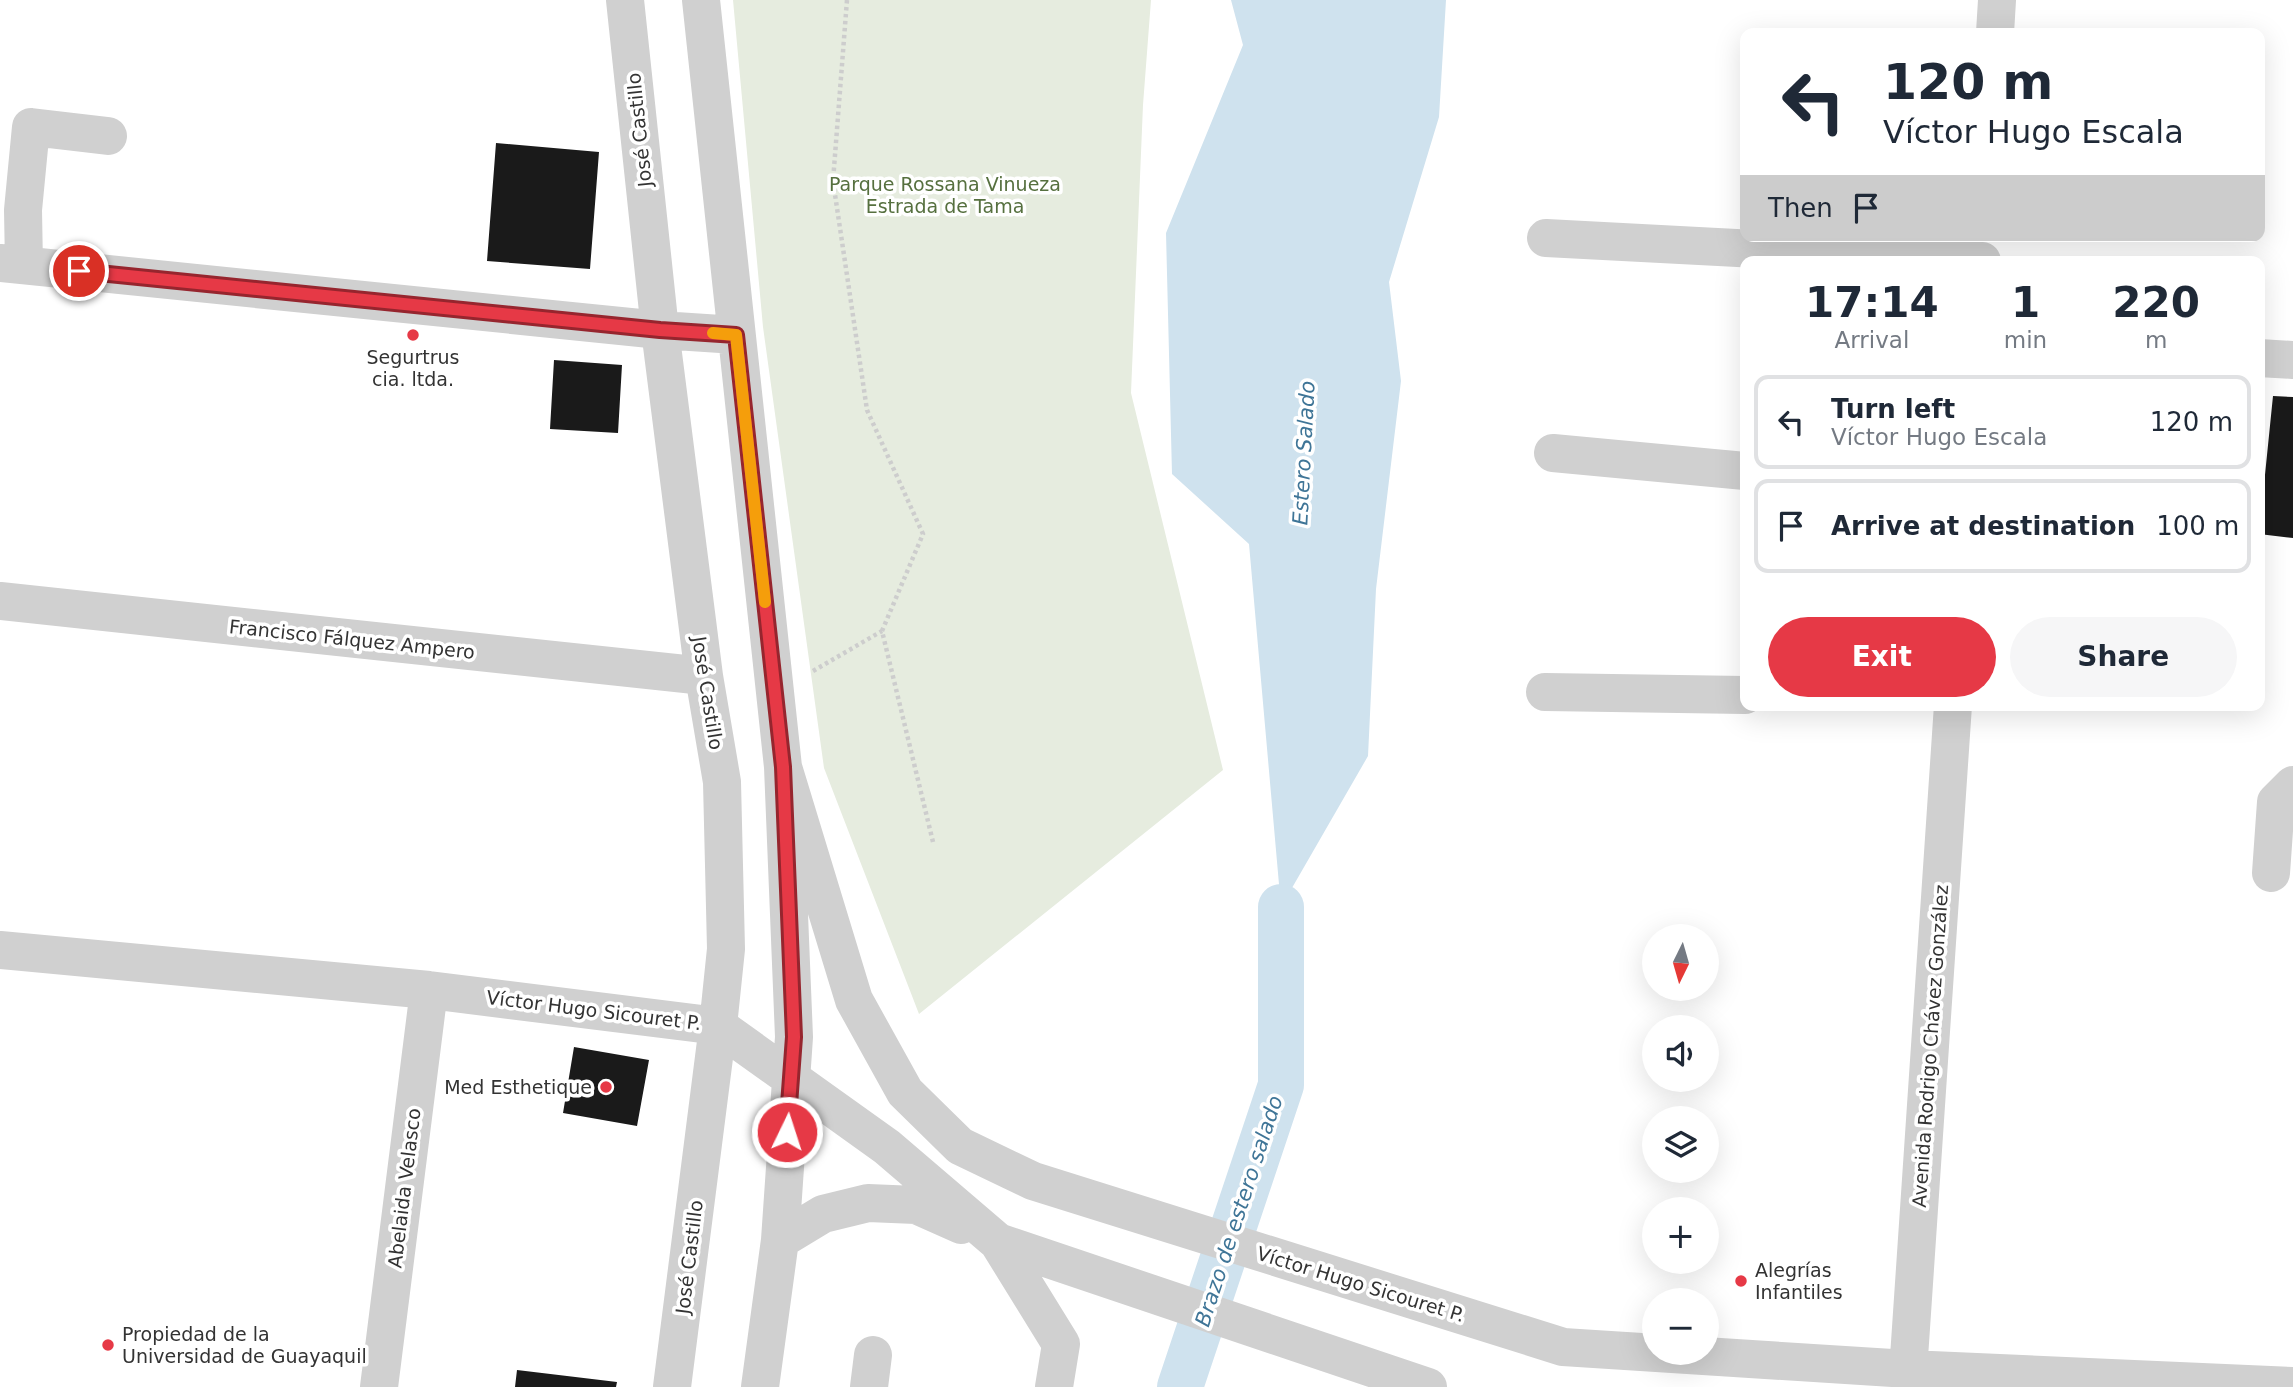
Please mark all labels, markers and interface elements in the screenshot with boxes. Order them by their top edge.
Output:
text: 120 m [1883,54,2053,111]
icon: left [1768,56,1859,147]
street label: José Castillo [622,72,656,189]
text: Víctor Hugo Escala [1883,113,2184,151]
park label: Parque Rossana Vinueza Estrada de Tama [829,173,1061,217]
icon: arrive [1847,189,1885,227]
text: Then [1768,193,1833,223]
pin [49,241,109,301]
icon: arrive [60,252,98,290]
text: 17:14 [1805,278,1939,327]
text: 1 [2011,278,2040,327]
text: 220 [2112,278,2200,327]
marker: Segurtrus cia. ltda. [405,327,421,343]
text: Arrival [1835,327,1909,353]
text: min [2004,327,2047,353]
text: m [2145,327,2167,353]
place label: Segurtrus cia. ltda. [367,346,459,390]
water label: Estero Salado [1288,380,1320,526]
text: Turn left [1831,394,1955,424]
icon: left [1772,403,1810,441]
text: 120 m [2150,407,2233,437]
text: Víctor Hugo Escala [1831,424,2047,450]
icon: arrive [1772,507,1810,545]
text: Arrive at destination [1831,511,2135,541]
text: 100 m [2156,511,2239,541]
street label: Francisco Fálquez Ampero [228,615,476,663]
button: Exit [1768,617,1996,697]
button: Share [2010,617,2237,697]
street label: José Castillo [688,634,728,751]
street label: Avenida Rodrigo Chávez González [1908,884,1952,1208]
north arrow [1642,924,1718,1001]
map controls [1642,924,1719,1365]
street label: Víctor Hugo Sicouret P. [485,986,703,1034]
button: sound [1642,1015,1719,1092]
place label: Med Esthetique [444,1076,592,1098]
marker: Med Esthetique [598,1079,614,1095]
water label: Brazo de estero salado [1190,1093,1288,1329]
position arrow [750,1095,824,1169]
button: layers [1642,1106,1719,1183]
street label: Abelaida Velasco [383,1107,425,1269]
button: + [1642,1197,1719,1274]
street label: José Castillo [671,1199,707,1316]
street label: Víctor Hugo Sicouret P. [1254,1242,1468,1326]
place label: Alegrías Infantiles [1755,1259,1843,1303]
marker: Alegrías Infantiles [1733,1273,1749,1289]
button: − [1642,1288,1719,1365]
place label: Propiedad de la Universidad de Guayaquil [122,1323,367,1367]
marker: Propiedad de la Universidad de Guayaquil [100,1337,116,1353]

